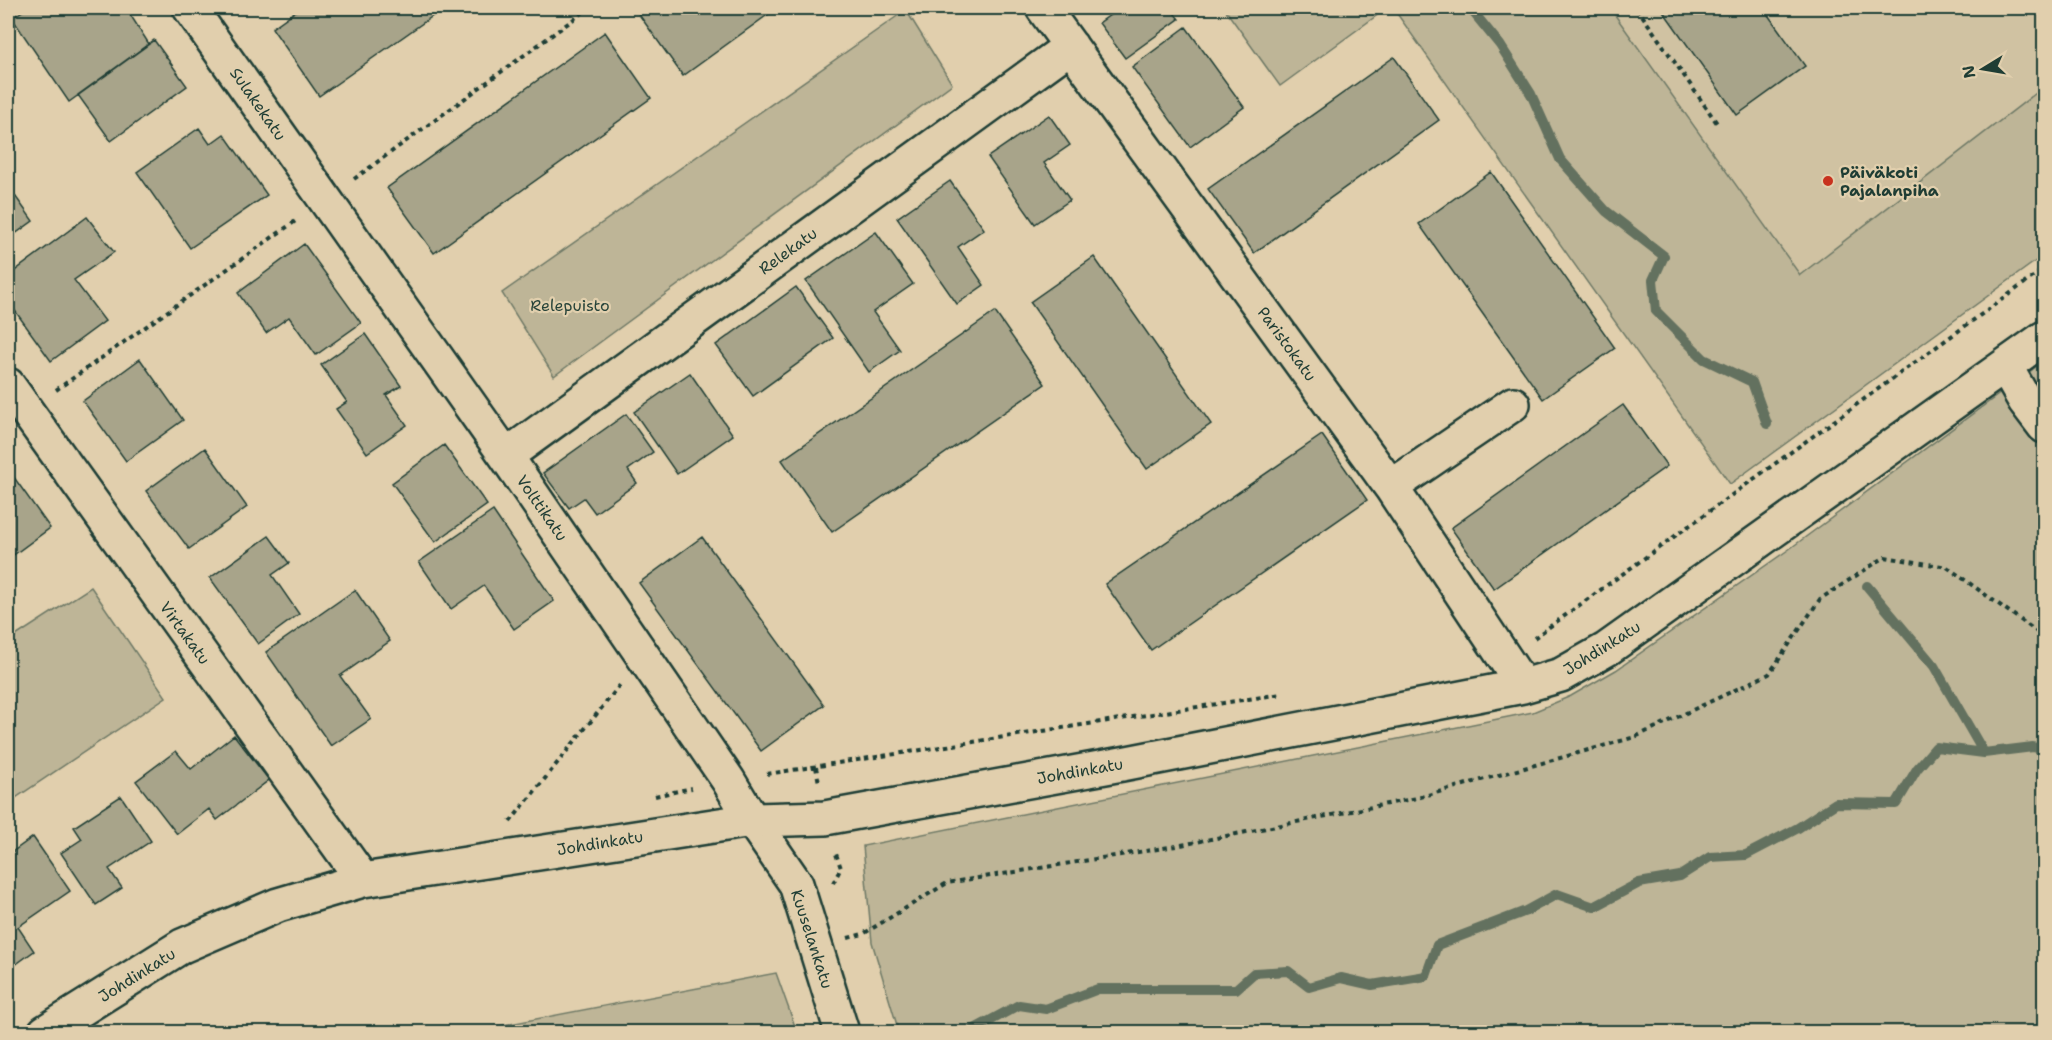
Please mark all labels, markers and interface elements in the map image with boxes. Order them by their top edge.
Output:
north arrow [1953,39,2013,99]
street label: Sulakekatu [225,63,291,145]
text: N [1957,64,1980,80]
place label: Päiväkoti Pajalanpiha [1840,162,1939,201]
marker: Päiväkoti Pajalanpiha [1821,174,1835,188]
street label: Relekatu [755,223,821,279]
park label: Relepuisto [530,295,610,316]
street label: Paristokatu [1253,302,1321,386]
street label: Volttikatu [512,471,572,545]
street label: Virtakatu [155,597,215,669]
street label: Johdinkatu [1559,616,1645,680]
street label: Johdinkatu [1035,753,1125,789]
street label: Johdinkatu [555,826,645,860]
street label: Kuuselankatu [786,887,838,991]
street label: Johdinkatu [94,943,180,1007]

